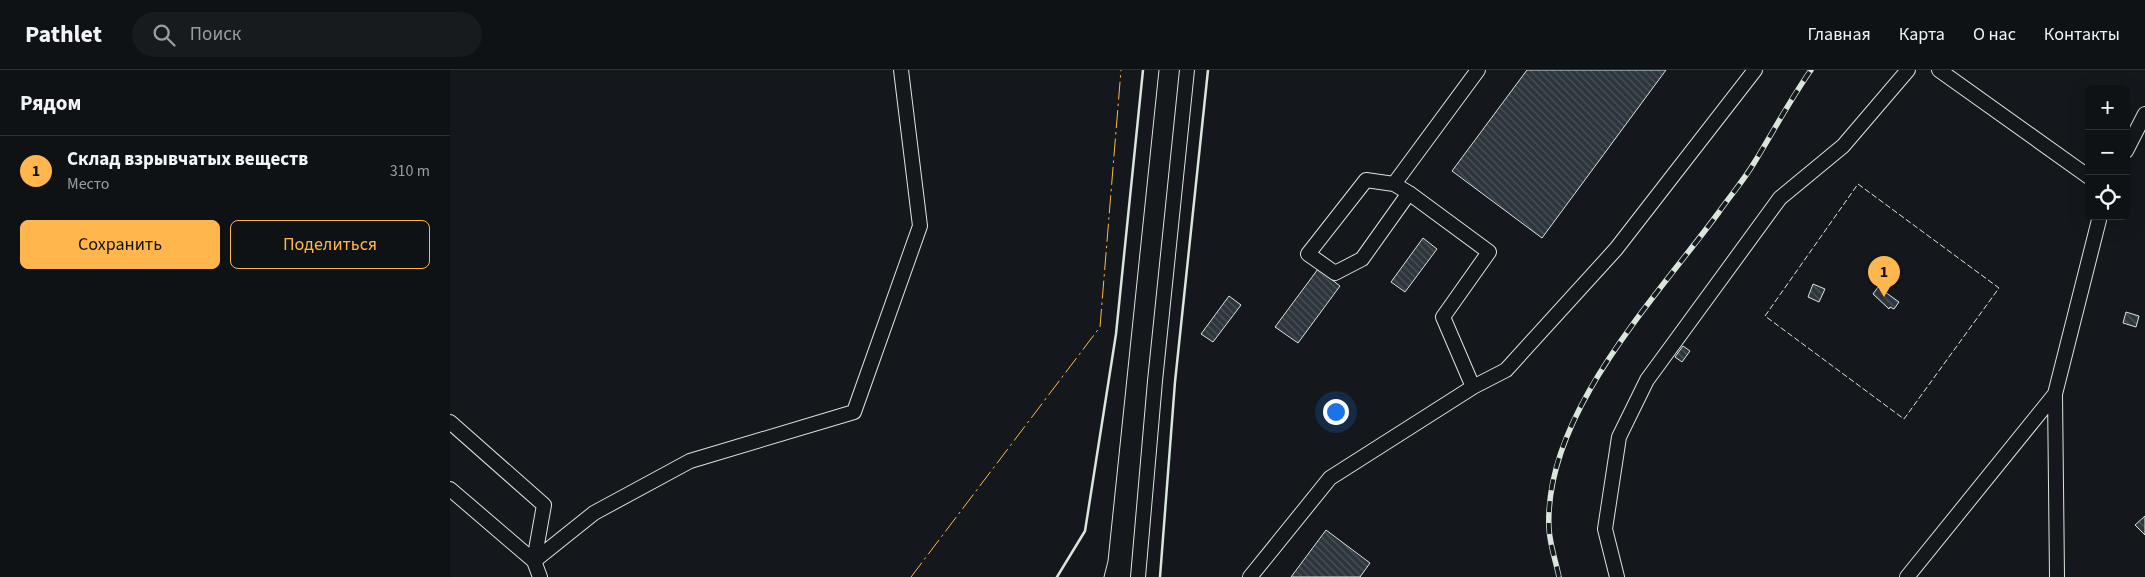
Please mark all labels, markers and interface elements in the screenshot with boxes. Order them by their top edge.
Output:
search box [132,12,482,57]
text: Pathlet [25,17,102,52]
icon: search [150,21,178,49]
text: Поиск [190,21,241,48]
text: Главная [1808,22,1871,47]
text: Карта [1899,22,1945,47]
text: О нас [1973,22,2016,47]
text: Контакты [2044,22,2120,47]
map controls [2085,85,2130,220]
button: + [2085,85,2130,130]
text: Рядом [20,88,81,118]
button: − [2085,130,2130,175]
text: Склад взрывчатых веществ [67,146,308,173]
text: 1 [32,160,40,182]
text: 310 m [390,160,430,182]
text: Место [67,173,110,195]
button: locate [2085,175,2130,220]
button: Сохранить [20,220,220,269]
button: Поделиться [230,220,430,269]
pin: 1 [1868,256,1900,297]
your location [1323,399,1349,425]

